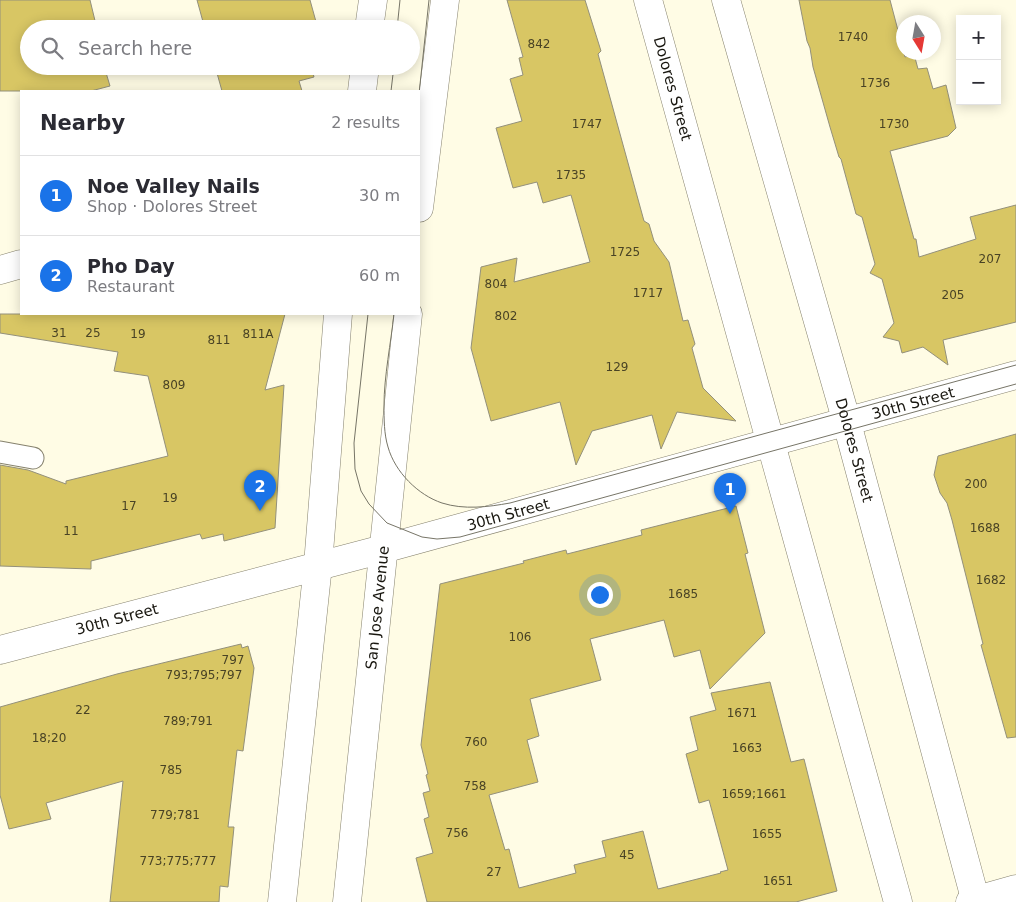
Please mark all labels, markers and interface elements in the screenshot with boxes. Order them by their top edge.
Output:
north arrow [896,15,941,60]
map controls [956,15,1001,105]
button: + [956,15,1001,60]
search box [20,20,420,75]
house number: 1740 [838,30,868,44]
icon: search [38,34,66,62]
street label: Dolores Street [650,34,696,143]
text: Search here [78,37,192,59]
house number: 842 [528,37,550,51]
button: − [956,60,1001,105]
house number: 1736 [860,76,890,90]
text: Nearby [40,111,125,135]
text: 2 results [331,113,400,132]
house number: 1747 [572,117,602,131]
house number: 1730 [879,117,909,131]
house number: 1735 [556,168,586,182]
text: Noe Valley Nails [87,175,260,197]
text: 1 [50,186,62,205]
text: 30 m [359,186,400,205]
text: Shop · Dolores Street [87,197,257,216]
house number: 1725 [610,245,640,259]
house number: 207 [979,252,1001,266]
text: Pho Day [87,255,175,277]
text: 2 [50,266,62,285]
text: 60 m [359,266,400,285]
text: Restaurant [87,277,175,296]
house number: 804 [485,277,507,291]
house number: 1717 [633,286,663,300]
house number: 205 [942,288,964,302]
house number: 802 [495,309,517,323]
house number: 31 [51,326,67,340]
house number: 25 [85,326,101,340]
house number: 19 [130,327,146,341]
house number: 811A [242,327,274,341]
house number: 811 [208,333,230,347]
house number: 129 [606,360,628,374]
house number: 809 [163,378,185,392]
street label: 30th Street [870,383,957,423]
street label: Dolores Street [831,396,877,504]
pin: 2 [244,470,276,511]
pin: 1 [714,473,746,514]
house number: 200 [965,477,987,491]
house number: 19 [162,491,178,505]
street label: 30th Street [465,495,552,534]
house number: 17 [121,499,137,513]
house number: 1688 [970,521,1000,535]
house number: 11 [63,524,79,538]
street label: San Jose Avenue [362,545,393,670]
house number: 1682 [976,573,1006,587]
your location [587,582,613,608]
house number: 1685 [668,587,698,601]
street label: 30th Street [74,600,160,639]
house number: 106 [509,630,531,644]
house number: 797 [222,653,244,667]
house number: 793;795;797 [166,668,242,682]
house number: 22 [75,703,91,717]
house number: 1671 [727,706,757,720]
house number: 789;791 [163,714,213,728]
house number: 18;20 [32,731,66,745]
house number: 760 [465,735,487,749]
house number: 1663 [732,741,762,755]
house number: 785 [160,763,182,777]
house number: 758 [464,779,486,793]
house number: 1659;1661 [721,787,787,801]
house number: 779;781 [150,808,200,822]
house number: 756 [446,826,468,840]
house number: 1655 [752,827,782,841]
house number: 45 [619,848,635,862]
house number: 773;775;777 [140,854,216,868]
house number: 27 [486,865,502,879]
house number: 1651 [763,874,793,888]

